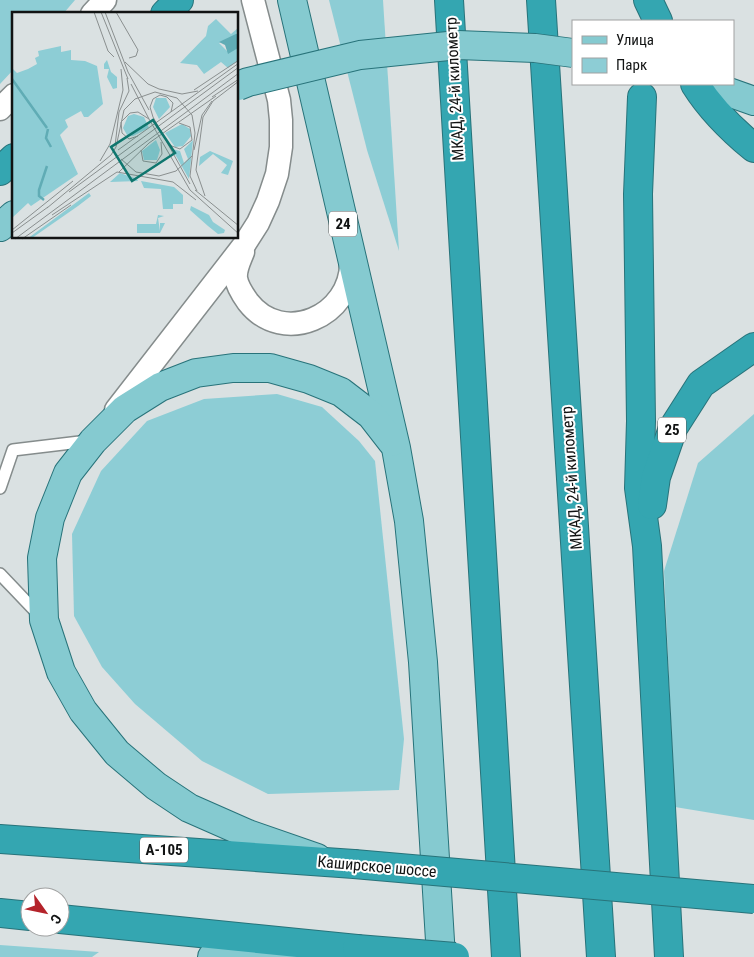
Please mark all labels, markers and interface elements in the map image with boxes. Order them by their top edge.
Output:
inset map [12,12,239,239]
street label: МКАД, 24-й километр [441,17,468,161]
legend [572,20,734,85]
text: Улица [616,31,654,49]
text: Парк [616,56,647,74]
road number: 24 [329,212,357,236]
street label: МКАД, 24-й километр [557,405,586,550]
road number: 25 [658,418,686,442]
road number: А-105 [140,838,188,862]
street label: Каширское шоссе [317,852,437,881]
north arrow [20,887,70,937]
text: С [47,911,65,927]

